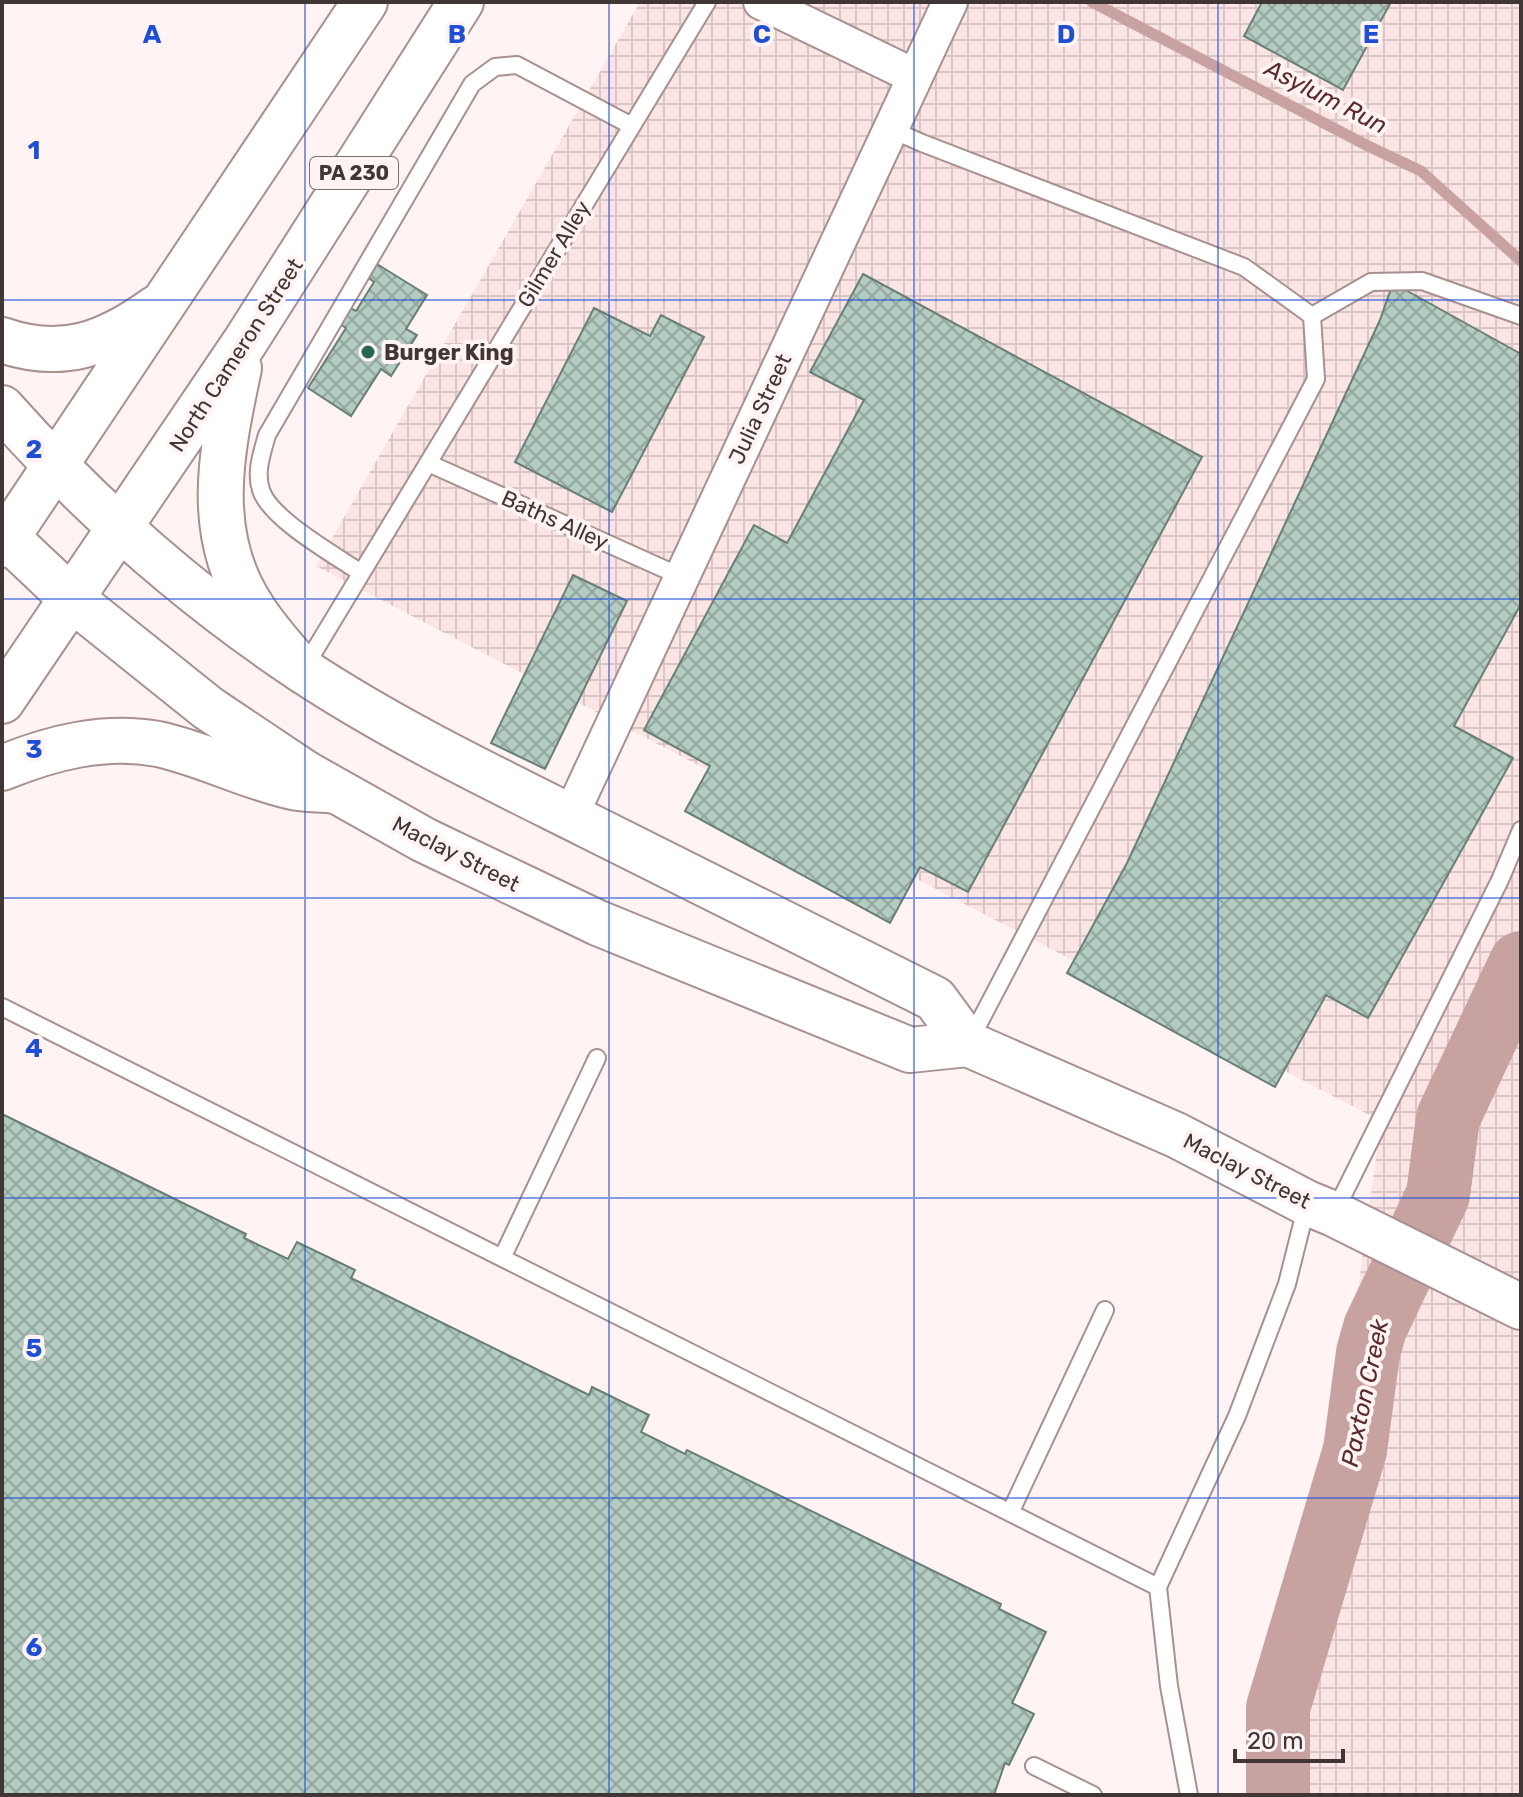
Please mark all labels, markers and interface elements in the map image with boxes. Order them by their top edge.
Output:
text: A [143,19,162,50]
text: B [448,19,466,50]
text: C [753,19,771,50]
text: D [1057,19,1075,50]
text: E [1363,19,1379,50]
water label: Asylum Run [1258,53,1392,140]
text: 1 [28,135,40,166]
road number: PA 230 [310,157,398,189]
street label: Gilmer Alley [512,196,596,312]
street label: North Cameron Street [163,253,309,457]
place label: Burger King [384,339,514,366]
marker: Burger King [359,343,377,361]
street label: Julia Street [723,349,798,469]
text: 2 [26,434,42,465]
street label: Baths Alley [497,484,613,556]
text: 3 [25,734,43,765]
street label: Maclay Street [388,810,525,898]
text: 4 [25,1033,43,1064]
street label: Maclay Street [1179,1127,1316,1215]
water label: Paxton Creek [1336,1316,1394,1469]
text: 5 [26,1333,42,1364]
text: 6 [26,1632,43,1663]
scale bar [1235,1713,1343,1763]
text: 20 m [1247,1727,1304,1755]

